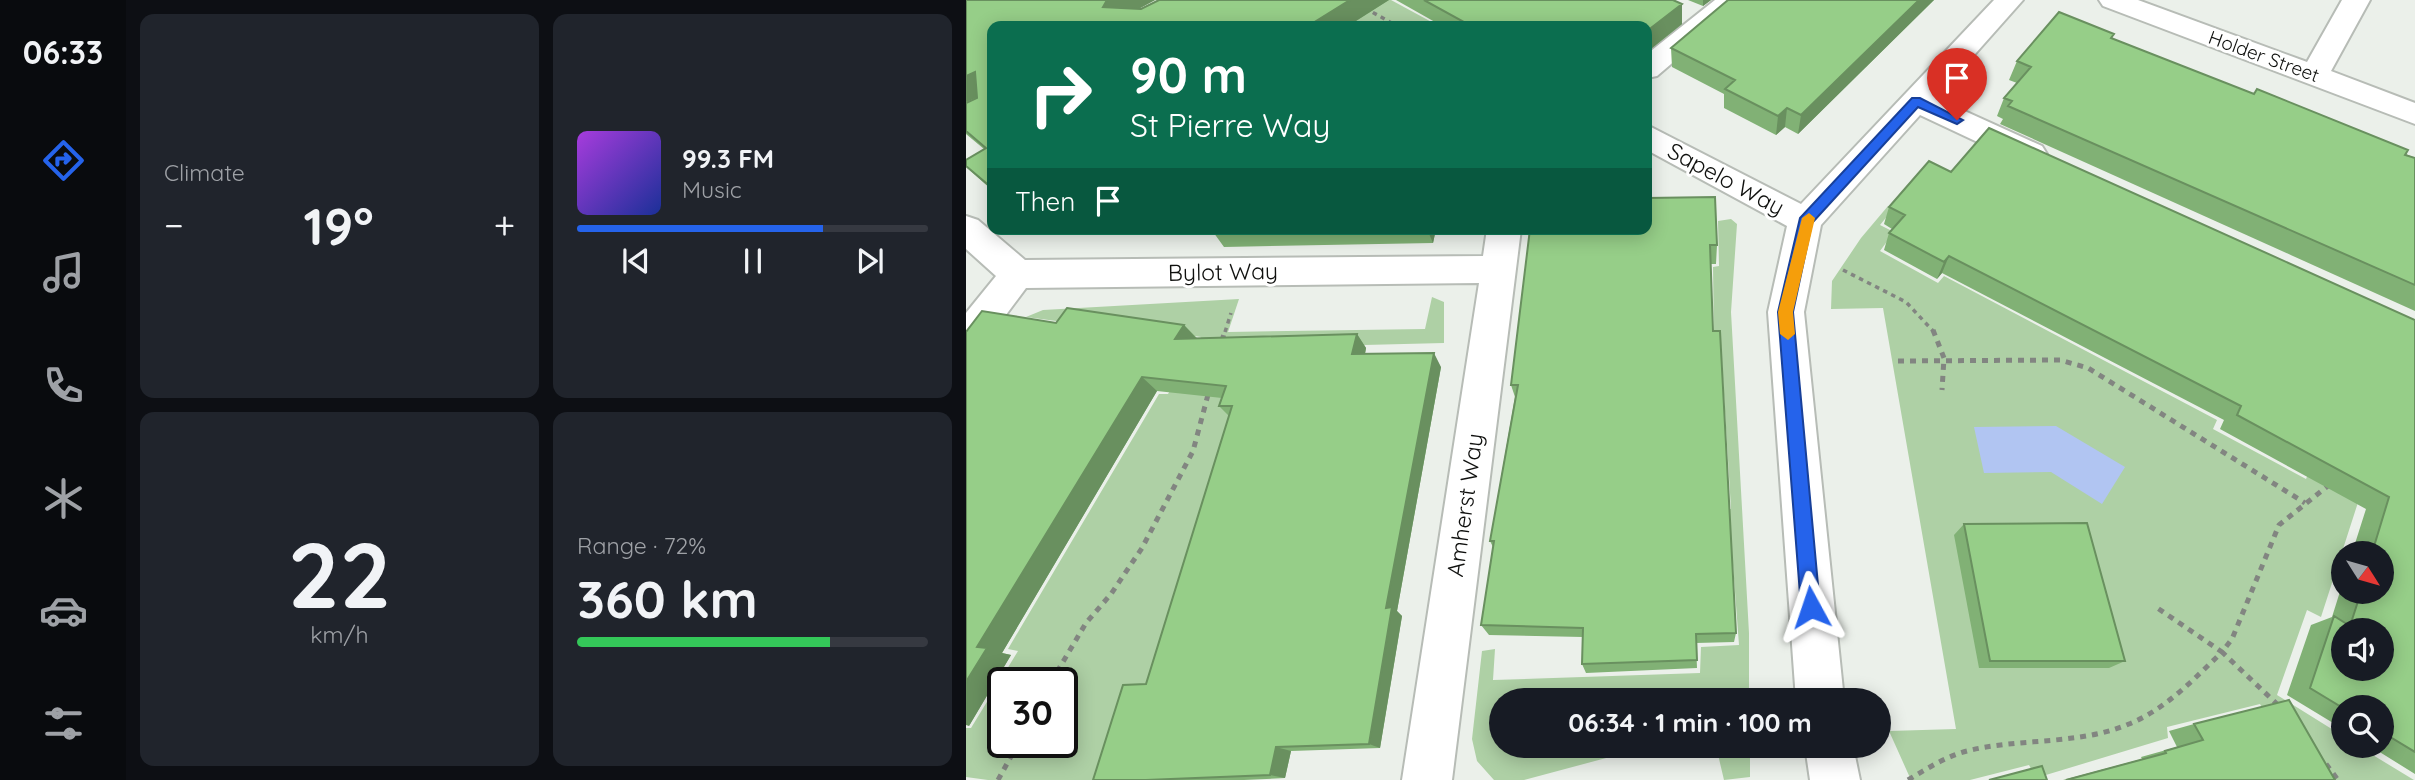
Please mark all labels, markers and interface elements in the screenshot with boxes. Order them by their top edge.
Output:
street label: Holder Street [2205,25,2323,87]
text: 06:33 [23,32,103,72]
text: 90 m [1130,44,1247,105]
pin [1927,48,1987,120]
icon: right [1015,49,1106,140]
icon: arrive [1938,59,1976,97]
text: St Pierre Way [1130,105,1331,145]
icon: directions [39,136,88,185]
street label: Sapelo Way [1663,136,1790,221]
text: 99.3 FM [682,142,774,175]
text: Climate [164,158,245,187]
text: Music [682,175,742,204]
icon: arrive [1089,182,1127,220]
text: Then [1015,185,1075,218]
text: 19° [304,193,374,258]
text: − [164,201,184,249]
text: + [494,201,515,249]
icon: previous [617,242,655,280]
icon: pause [734,242,772,280]
icon: next [851,242,889,280]
icon: music [39,248,88,297]
street label: Bylot Way [1168,256,1278,287]
icon: phone [39,361,88,410]
street label: Amherst Way [1440,431,1489,579]
icon: climate [39,474,88,523]
text: 22 [288,517,391,631]
text: Range · 72% [577,531,706,560]
north arrow [2331,541,2394,604]
map controls [2331,541,2394,758]
text: 360 km [577,566,758,631]
position arrow [1774,570,1848,644]
icon: car [39,586,88,635]
button: sound [2331,618,2394,681]
text: km/h [310,620,369,649]
speed limit sign: 30 [987,667,1078,758]
button: search [2331,695,2394,758]
icon: filters [39,699,88,748]
text: 06:34 · 1 min · 100 m [1568,706,1812,739]

